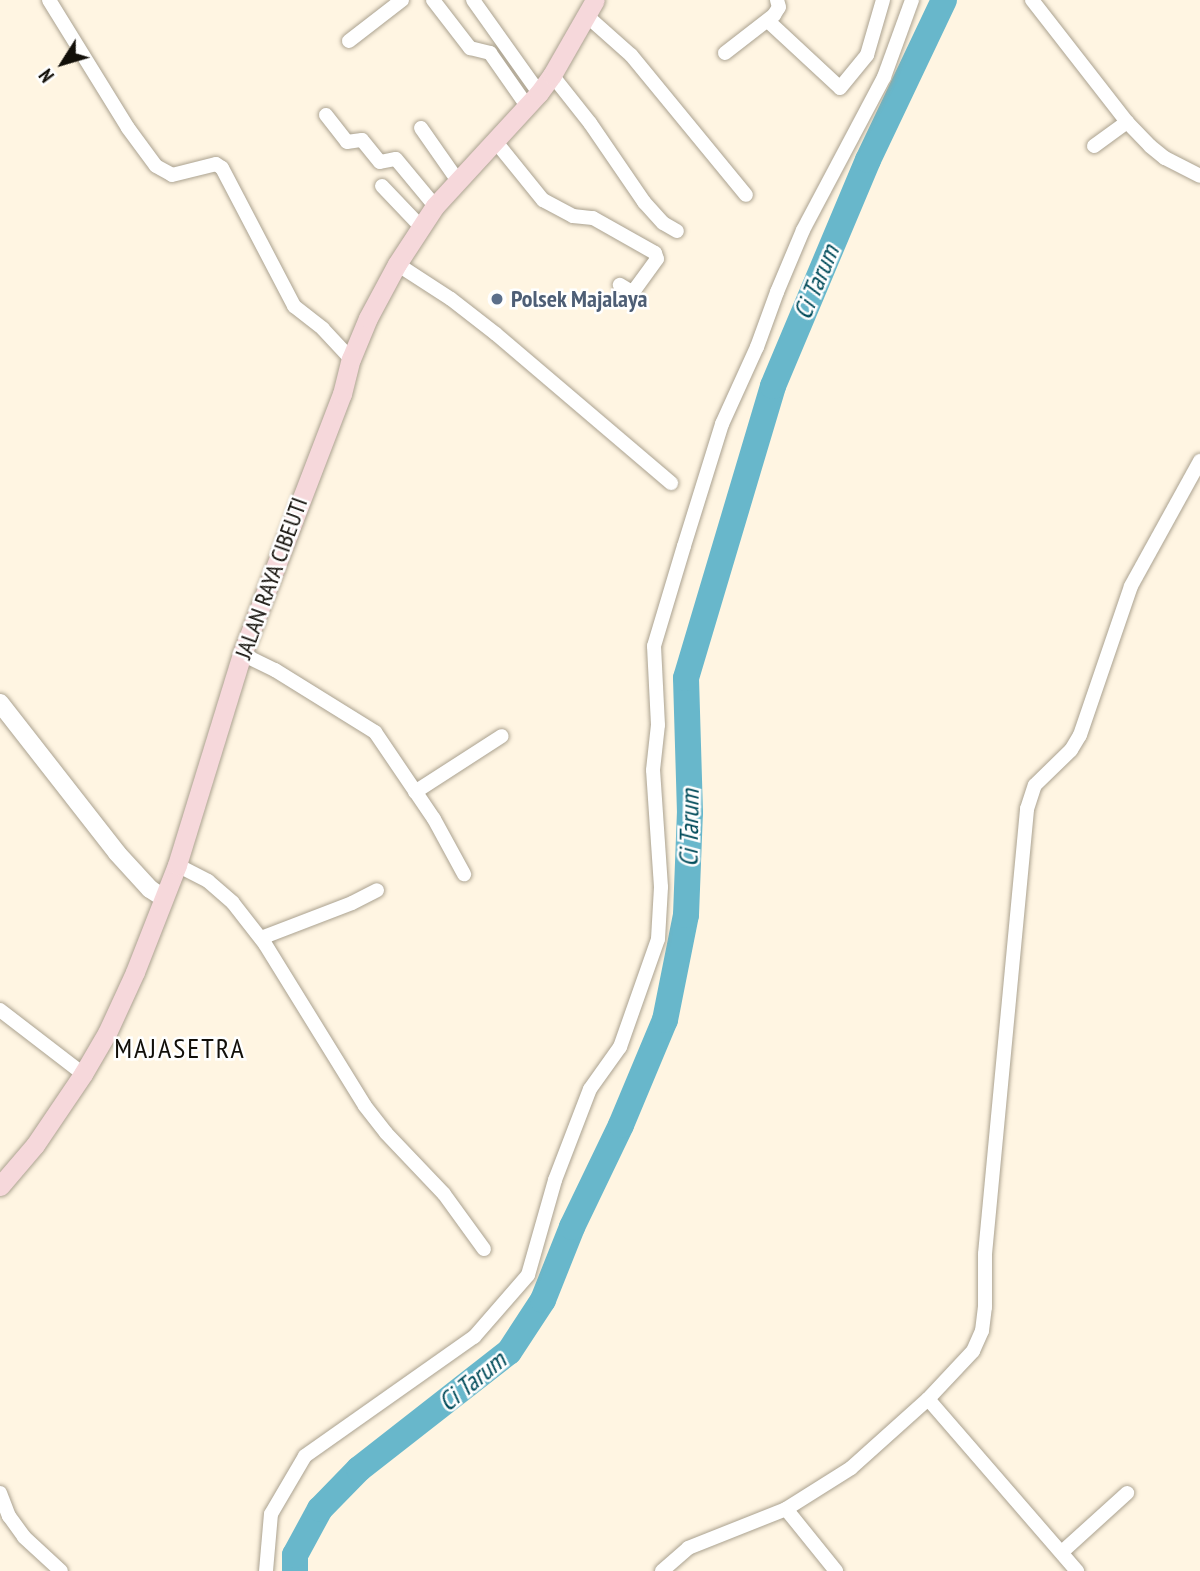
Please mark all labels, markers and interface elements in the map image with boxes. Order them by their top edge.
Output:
north arrow [28,28,98,98]
text: N [34,64,59,87]
water label: Ci Tarum [786,240,846,324]
place label: Polsek Majalaya [511,285,648,313]
marker: Polsek Majalaya [489,291,505,307]
street label: JALAN RAYA CIBEUTI [228,493,314,663]
water label: Ci Tarum [673,789,705,867]
district label: MAJASETRA [115,1031,245,1065]
water label: Ci Tarum [432,1344,512,1418]

